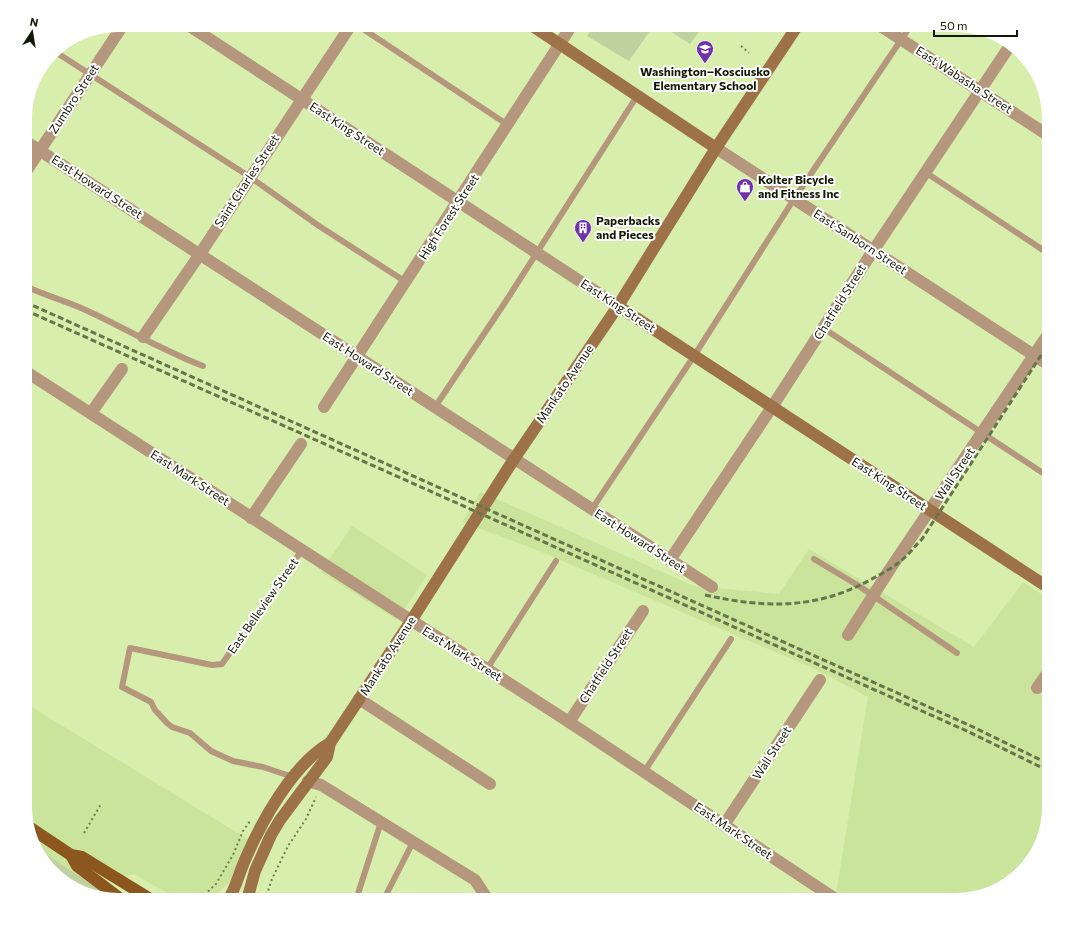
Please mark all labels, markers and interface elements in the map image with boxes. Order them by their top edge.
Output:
north arrow [12,12,52,52]
scale bar [934,12,1017,38]
text: N [29,15,40,29]
text: 50 m [940,18,968,32]
school or university icon: Washington–Kosciusko Elementary School [695,39,715,64]
street label: East Wabasha Street [914,43,1015,116]
street label: Zumbro Street [45,61,101,136]
place label: Washington–Kosciusko Elementary School [640,64,770,92]
street label: East King Street [307,99,388,158]
street label: Saint Charles Street [211,131,281,229]
street label: East Howard Street [49,152,146,221]
street label: High Forest Street [415,171,481,262]
place label: Kolter Bicycle and Fitness Inc [758,172,839,200]
shop icon: Kolter Bicycle and Fitness Inc [735,177,755,202]
street label: East Sanborn Street [811,206,910,277]
place label: Paperbacks and Pieces [596,213,661,241]
building icon: Paperbacks and Pieces [573,218,593,243]
street label: Chatfield Street [810,261,868,342]
street label: East King Street [578,276,659,335]
street label: East Howard Street [320,329,417,398]
street label: Mankato Avenue [533,342,596,425]
street label: Wall Street [932,445,977,502]
street label: East Mark Street [148,446,233,508]
street label: East King Street [849,454,930,513]
street label: East Howard Street [592,506,689,575]
street label: East Belleview Street [224,555,301,656]
street label: Mankato Avenue [356,613,418,698]
street label: East Mark Street [420,623,505,683]
street label: Chatfield Street [576,625,635,706]
street label: Wall Street [749,723,793,782]
street label: East Mark Street [692,799,775,862]

